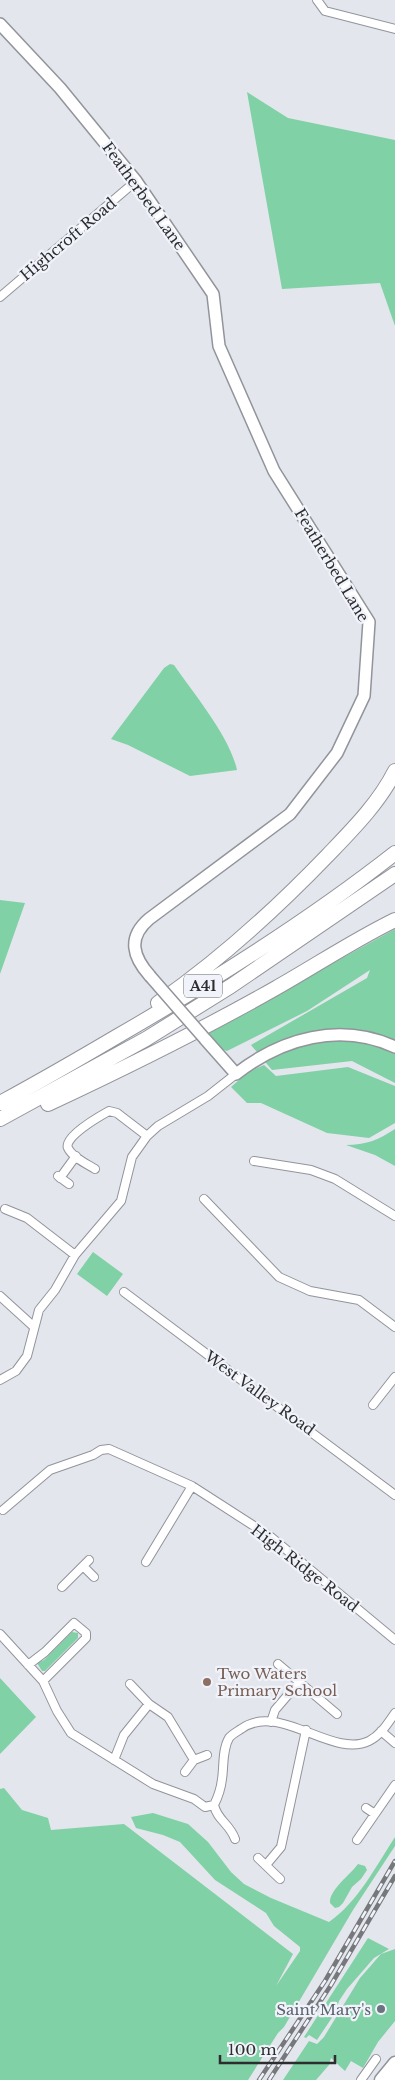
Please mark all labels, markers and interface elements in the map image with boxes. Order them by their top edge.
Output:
street label: Featherbed Lane [98,138,190,254]
street label: Highcroft Road [16,193,120,285]
street label: Featherbed Lane [291,505,373,625]
road number: A41 [184,974,222,998]
street label: West Valley Road [200,1346,319,1439]
street label: High Ridge Road [247,1520,363,1616]
place label: Two Waters Primary School [217,1664,337,1700]
marker: Two Waters Primary School [201,1676,213,1688]
place label: Saint Mary's [276,2000,371,2019]
marker: Saint Mary's [375,2003,387,2015]
scale bar [220,2032,335,2064]
text: 100 m [228,2040,277,2059]

